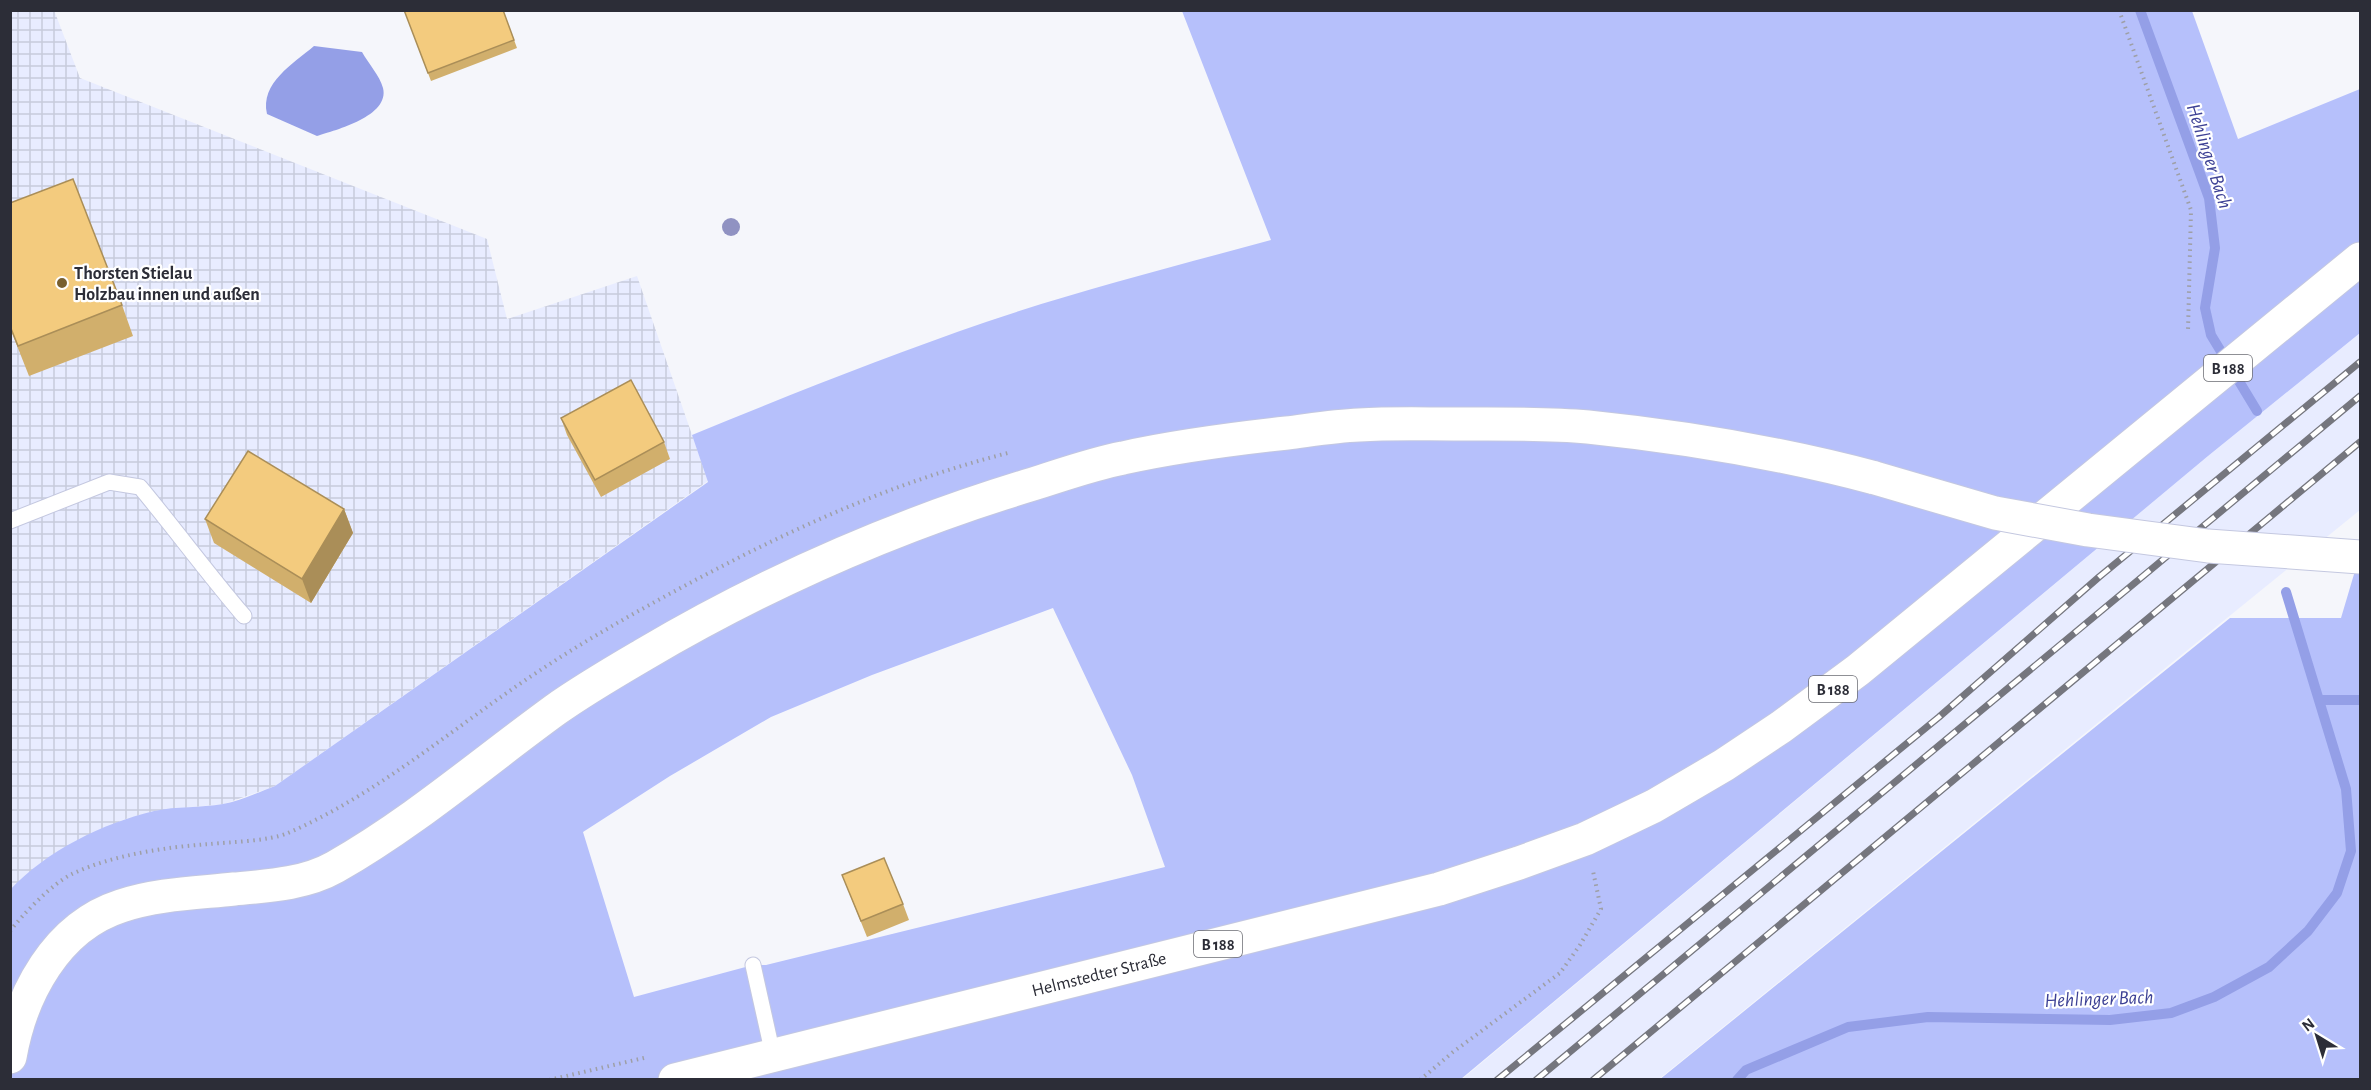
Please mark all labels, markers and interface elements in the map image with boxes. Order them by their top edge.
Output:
water label: Hehlinger Bach [2183,101,2235,211]
place label: Thorsten Stielau Holzbau innen und außen [74,265,260,304]
marker: Thorsten Stielau Holzbau innen und außen [55,276,69,290]
road number: B 188 [2204,355,2252,381]
road number: B 188 [1809,676,1857,702]
road number: B 188 [1194,931,1242,957]
street label: Helmstedter Straße [1030,950,1168,1000]
water label: Hehlinger Bach [2044,987,2154,1011]
north arrow [2287,1006,2347,1066]
text: N [2299,1015,2318,1035]

